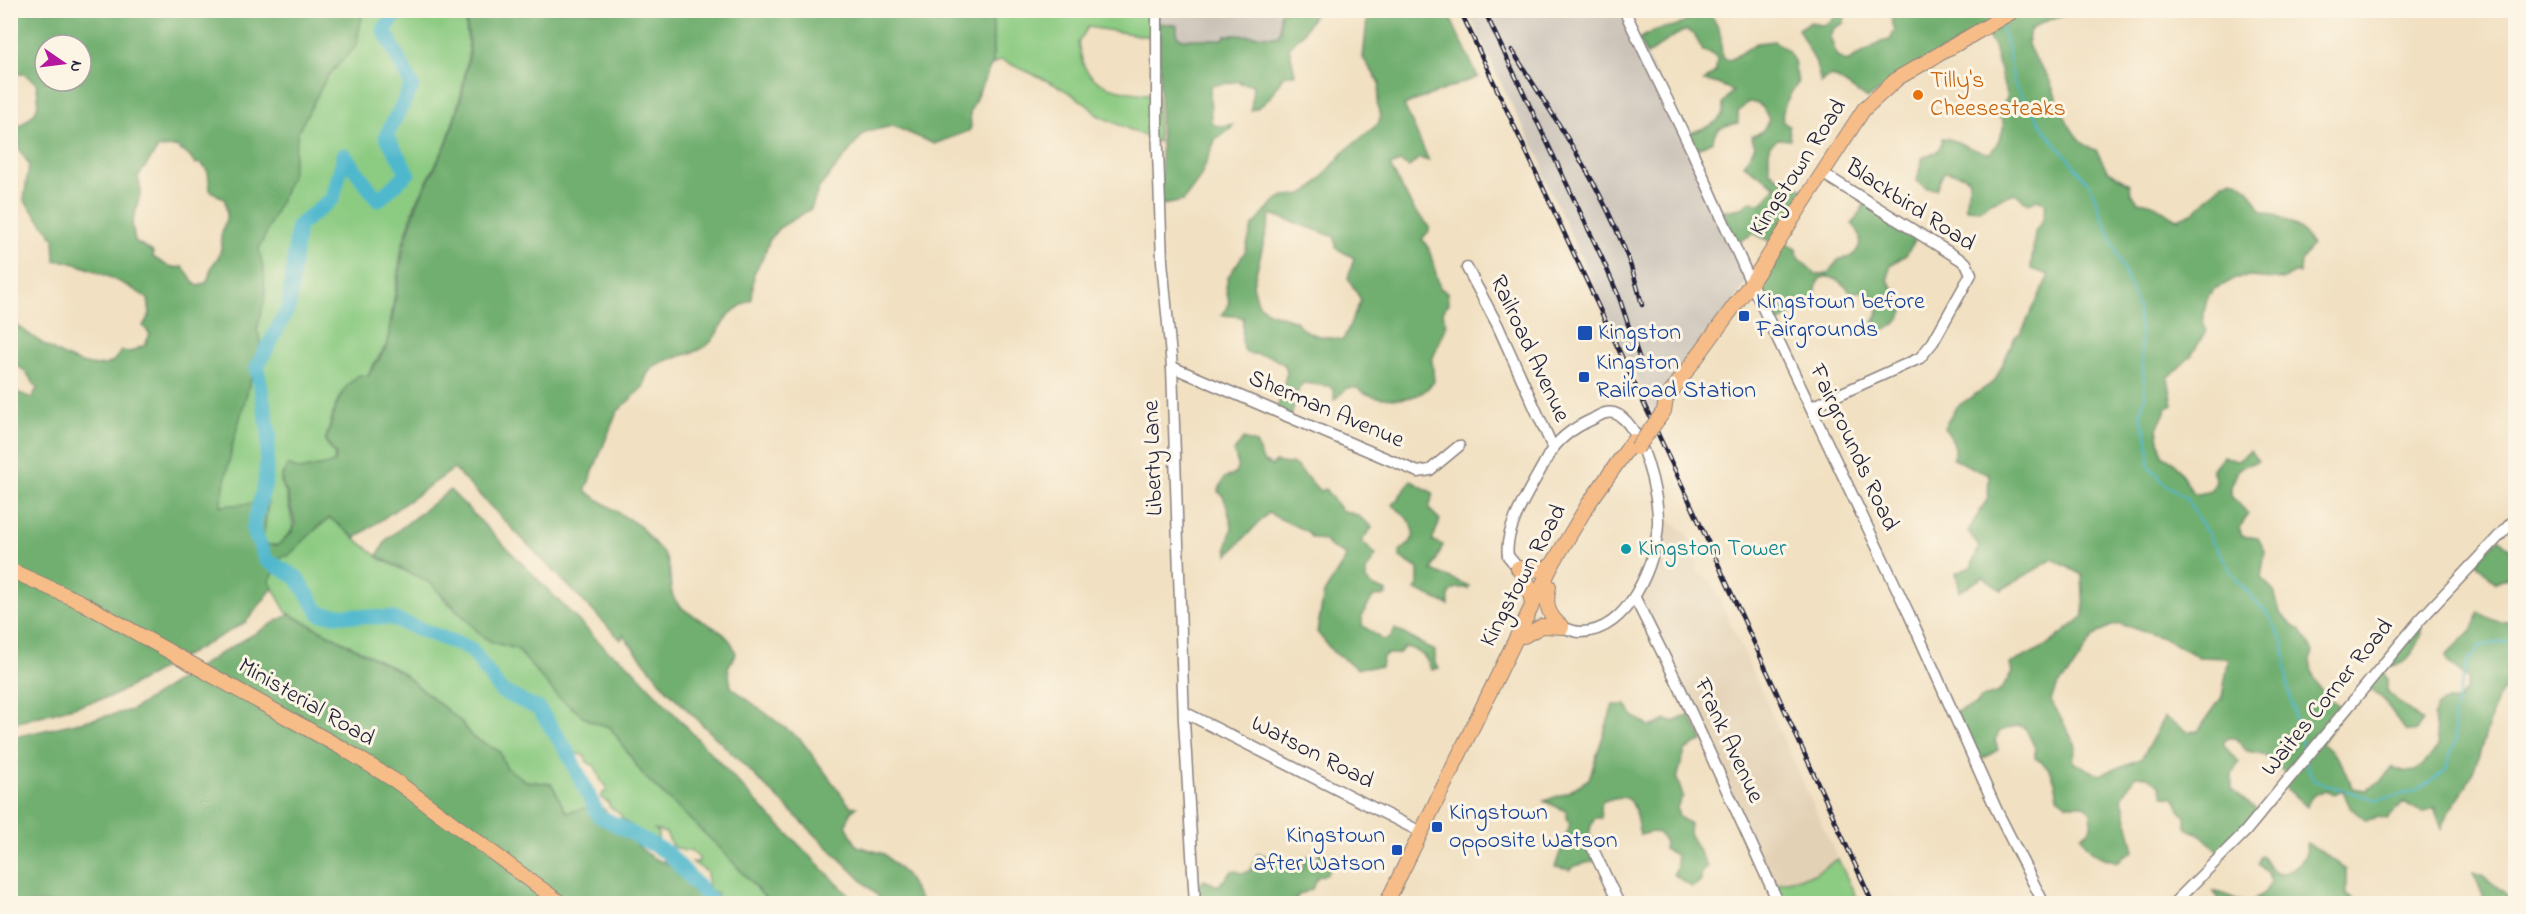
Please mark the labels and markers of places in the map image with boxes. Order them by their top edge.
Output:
place label: Tilly's Cheesesteaks [1930,64,2066,127]
marker: Tilly's Cheesesteaks [1911,88,1925,102]
place label: Kingstown before Fairgrounds [1755,285,1925,348]
marker: Kingstown before Fairgrounds [1737,309,1751,323]
place label: Kingston [1598,316,1681,351]
marker: Kingston [1576,324,1594,342]
place label: Kingston Railroad Station [1596,346,1756,409]
marker: Kingston Railroad Station [1577,370,1591,384]
place label: Kingston Tower [1638,532,1787,567]
marker: Kingston Tower [1619,542,1633,556]
place label: Kingstown opposite Watson [1449,796,1618,859]
place label: Kingstown after Watson [1253,819,1385,882]
marker: Kingstown opposite Watson [1430,820,1444,834]
marker: Kingstown after Watson [1390,843,1404,857]

